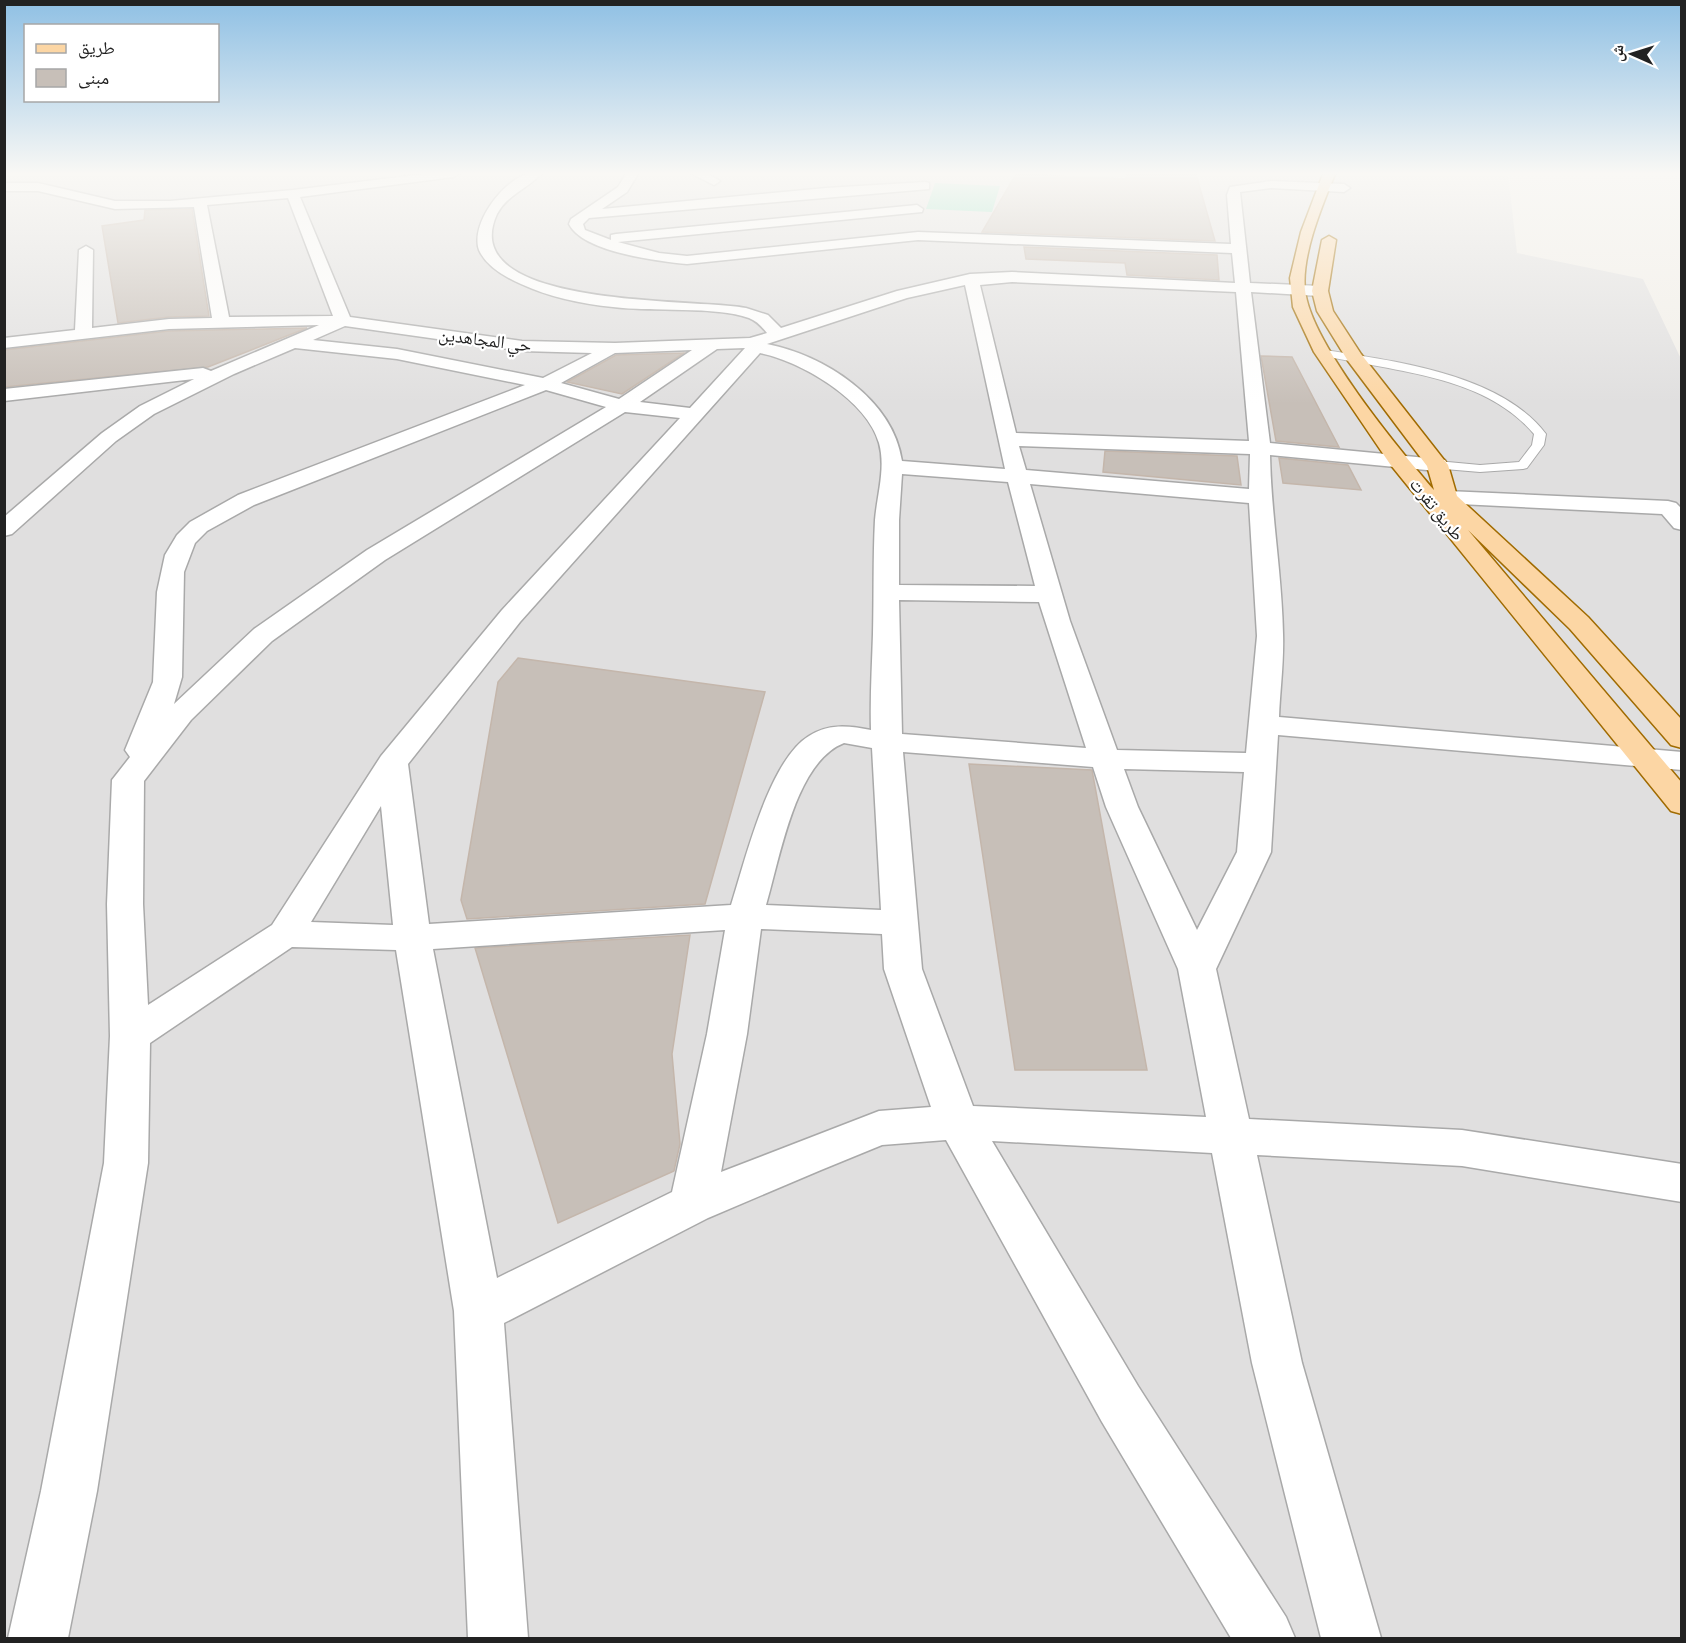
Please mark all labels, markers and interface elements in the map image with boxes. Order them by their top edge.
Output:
legend [24,24,219,102]
north arrow [1602,24,1662,84]
text: طريق [78,40,115,59]
text: ش [1610,44,1627,62]
text: مبنى [78,70,109,89]
street label: حي المجاهدين [437,326,532,360]
street label: طريق تقرت [1405,476,1466,545]

